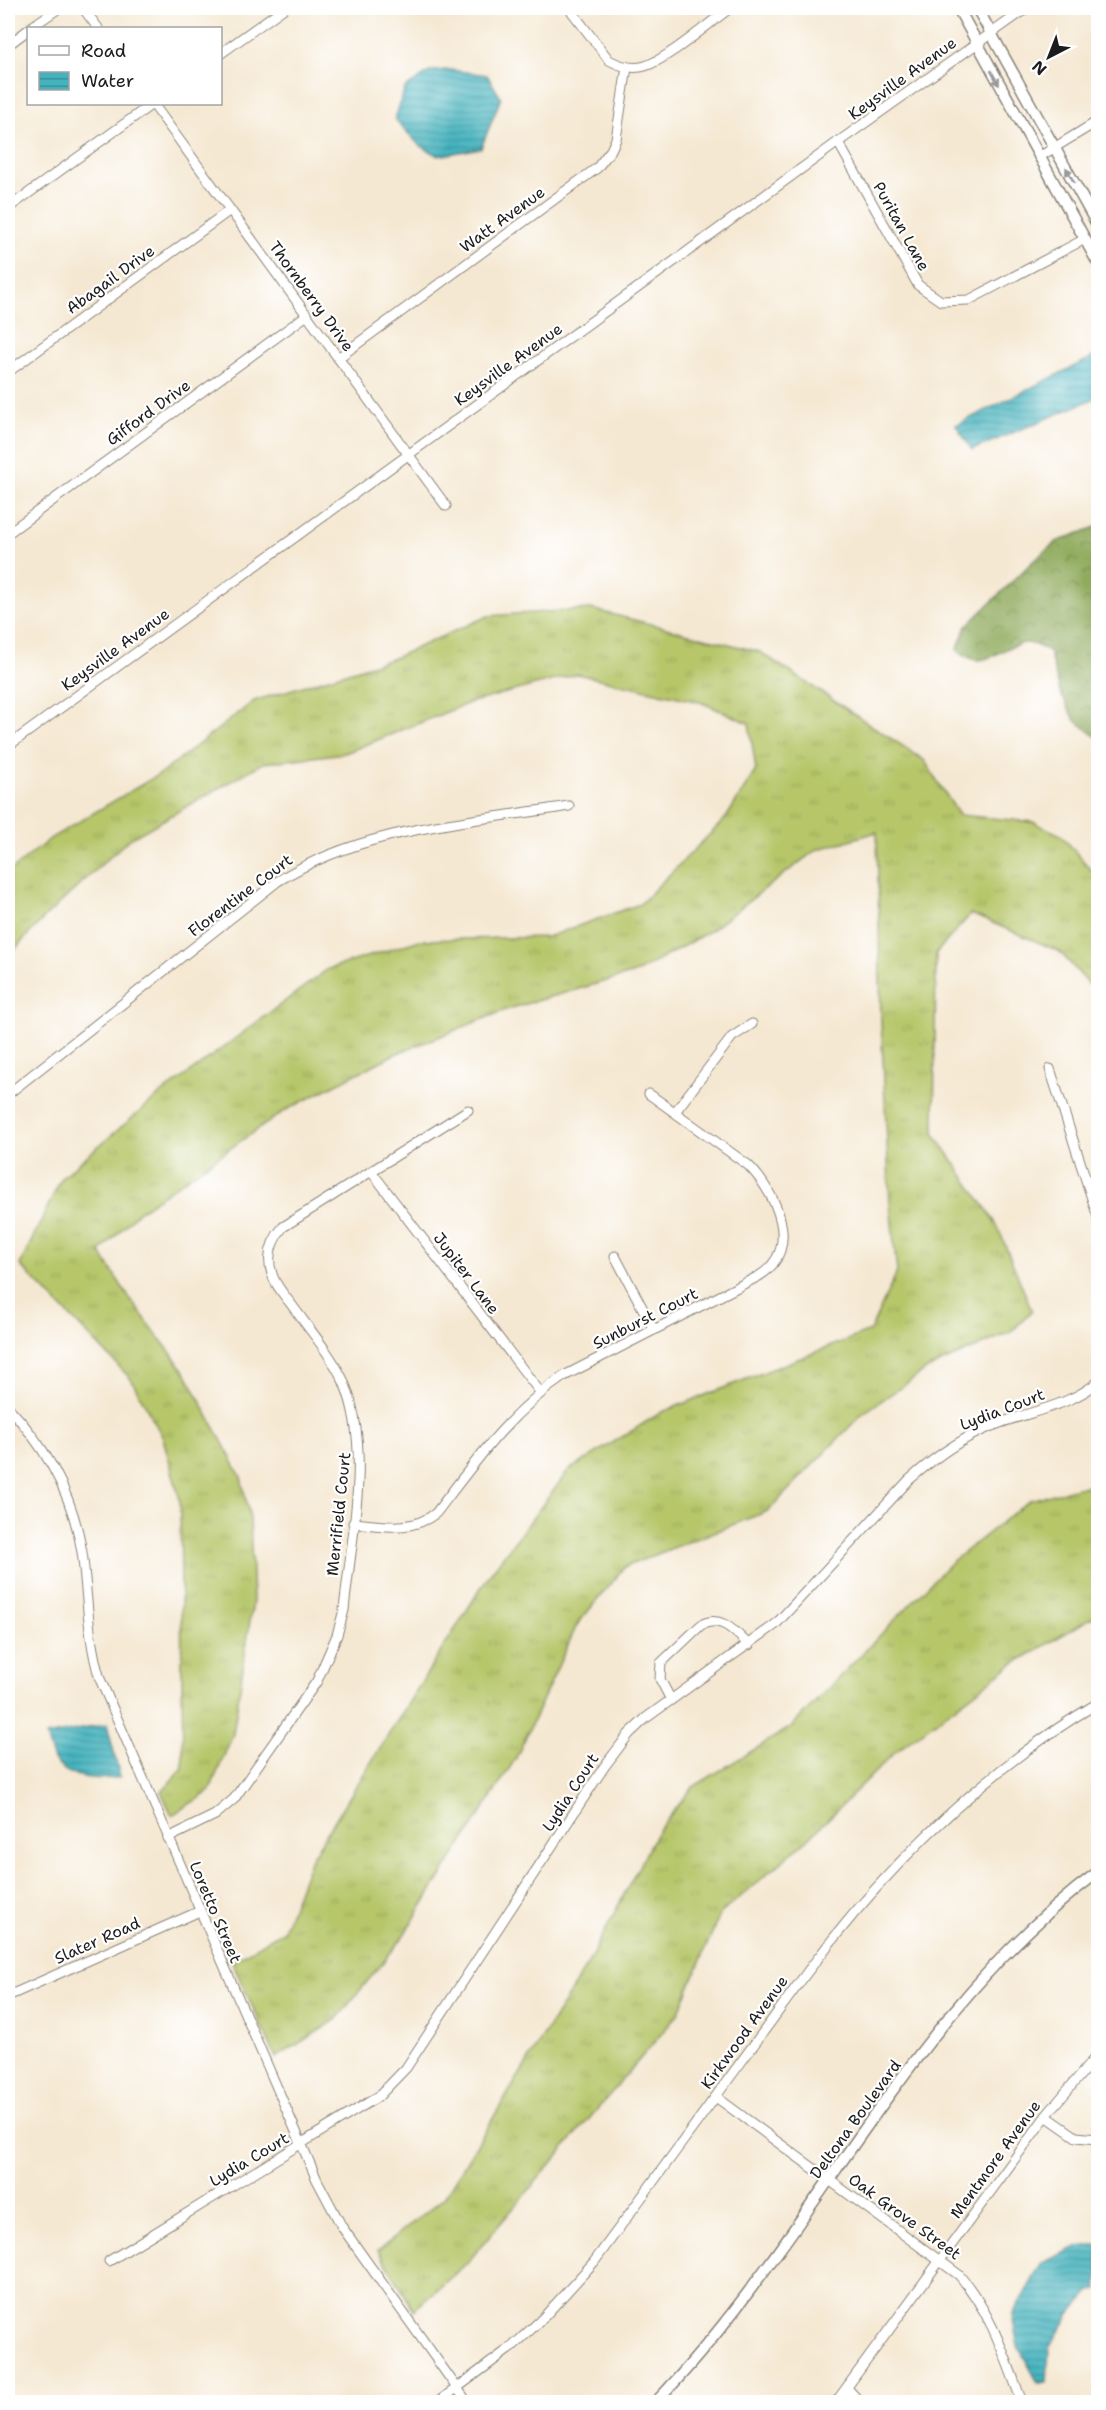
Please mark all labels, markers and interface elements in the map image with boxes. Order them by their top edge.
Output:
legend [27,27,222,105]
north arrow [1019,27,1079,87]
street label: Keysville Avenue [844,32,960,125]
text: Road [81,39,126,63]
text: N [1028,56,1051,80]
text: Water [81,69,134,93]
one-way arrow [990,69,1000,86]
one-way arrow [1065,167,1076,183]
street label: Puritan Lane [868,178,935,274]
street label: Watt Avenue [456,182,549,257]
street label: Thornberry Drive [264,237,359,356]
street label: Abagail Drive [62,240,159,319]
street label: Keysville Avenue [450,318,566,411]
street label: Gifford Drive [102,375,195,450]
street label: Keysville Avenue [57,603,173,696]
street label: Florentine Court [184,849,297,942]
street label: Jupiter Lane [429,1228,504,1319]
street label: Sunburst Court [589,1283,701,1354]
street label: Lydia Court [957,1384,1048,1435]
street label: Merrifield Court [322,1451,355,1577]
street label: Lydia Court [537,1749,604,1835]
street label: Loretto Street [185,1858,246,1966]
street label: Slater Road [51,1912,143,1969]
street label: Kirkwood Avenue [696,1971,793,2093]
street label: Deltona Boulevard [805,2056,906,2183]
street label: Mentmore Avenue [945,2096,1045,2223]
street label: Lydia Court [206,2127,293,2191]
street label: Oak Grove Street [844,2168,965,2264]

